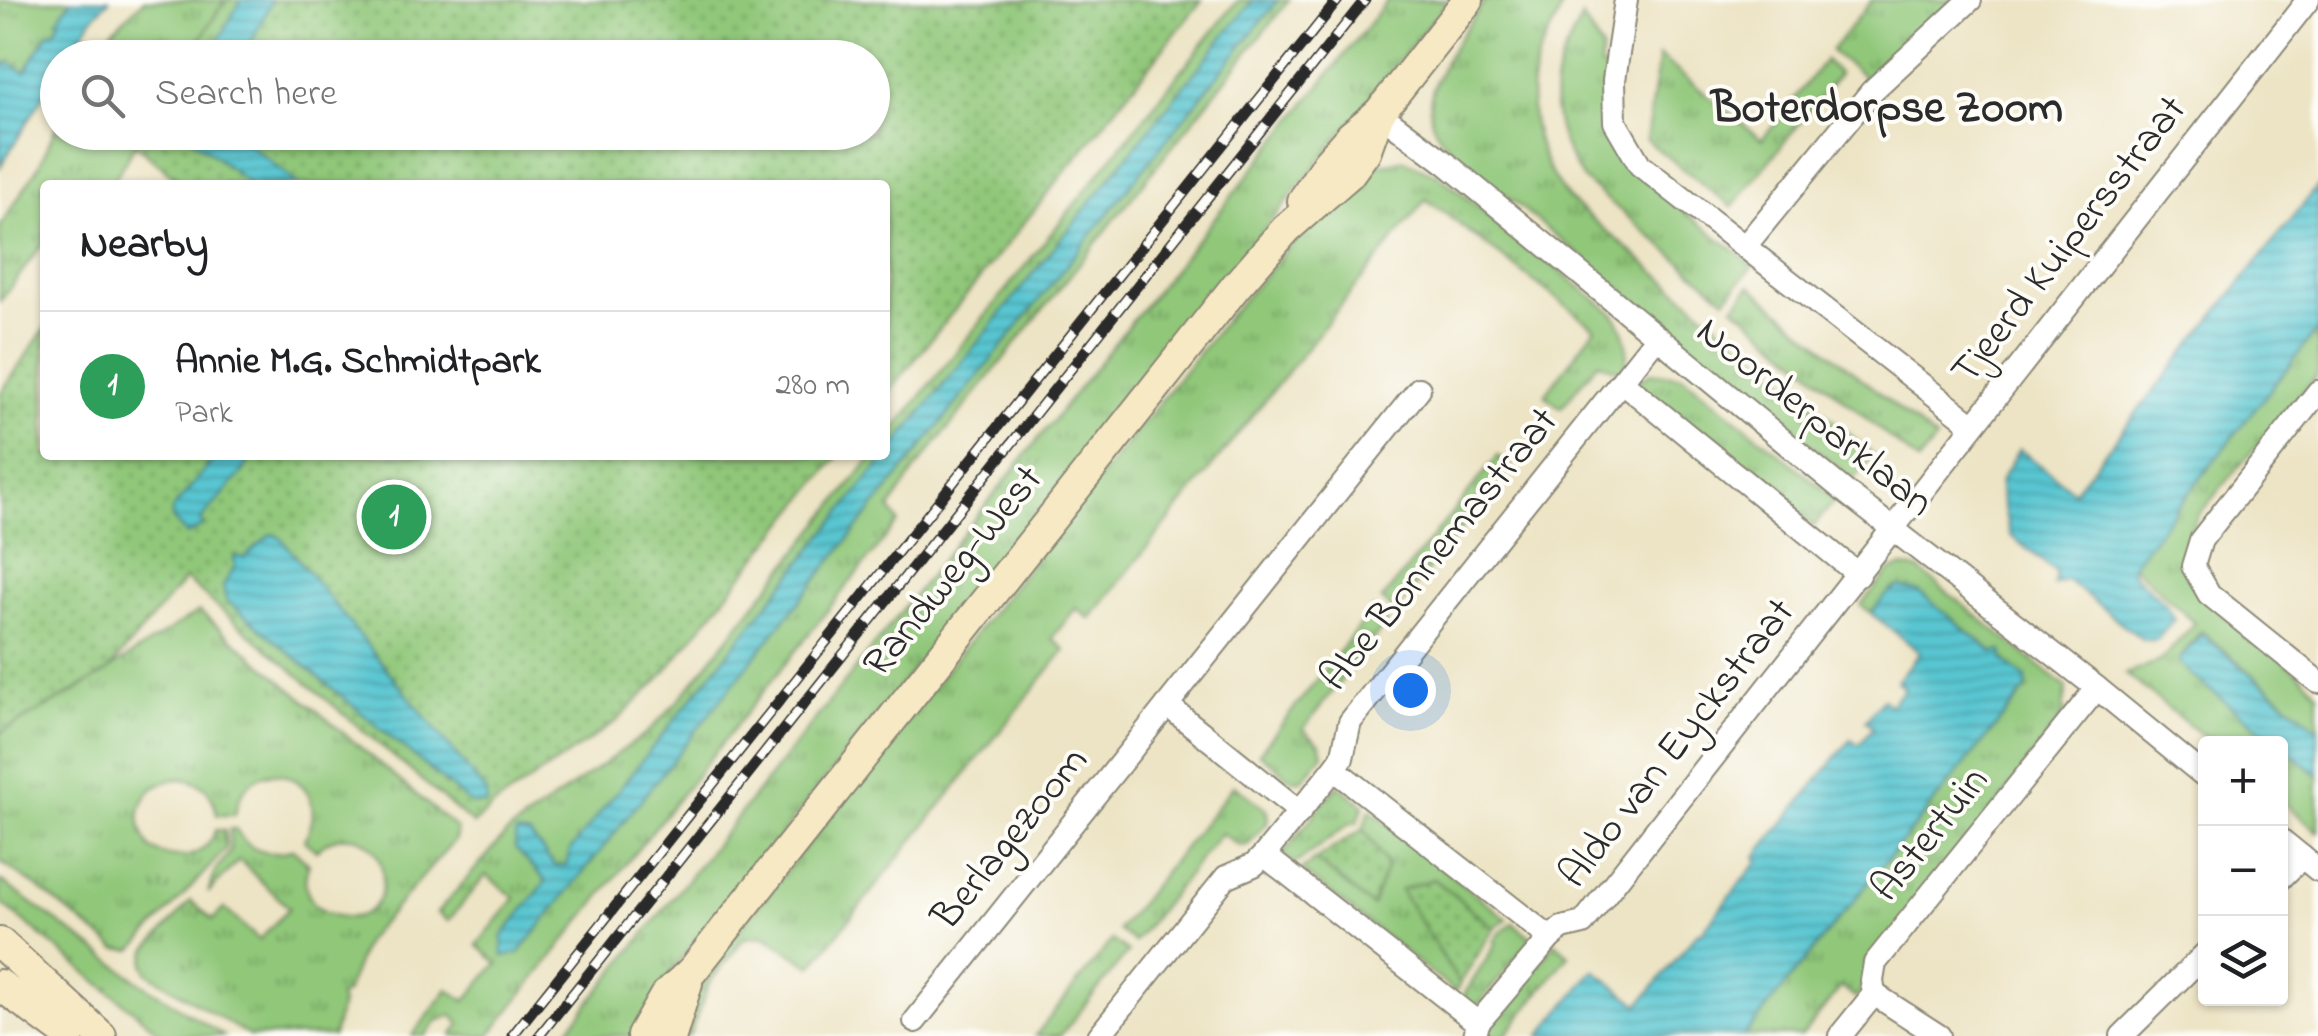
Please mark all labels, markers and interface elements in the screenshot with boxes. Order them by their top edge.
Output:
search box [40,40,890,150]
text: Search here [155,67,337,123]
icon: search [75,68,130,123]
district label: Boterdorpse Zoom [1709,77,2063,143]
street label: Tjeerd Kuipersstraat [1937,83,2203,399]
text: Nearby [80,215,208,276]
street label: Noorderparklaan [1682,303,1946,533]
text: Annie M.G. Schmidtpark [175,335,541,391]
text: 1 [107,363,118,410]
text: 280 m [775,363,850,410]
text: Park [175,391,233,438]
street label: Abe Bonnemastraat [1306,394,1574,706]
street label: Randweg-West [849,453,1059,691]
pin: 1 [362,480,426,554]
street label: Aldo van Eyckstraat [1545,586,1811,902]
your location [1385,665,1436,716]
street label: Berlagezoom [917,734,1104,945]
map controls [2198,736,2288,1006]
button: + [2198,736,2288,826]
street label: Astertuin [1857,754,2005,916]
button: − [2198,826,2288,916]
button: layers [2198,916,2288,1006]

